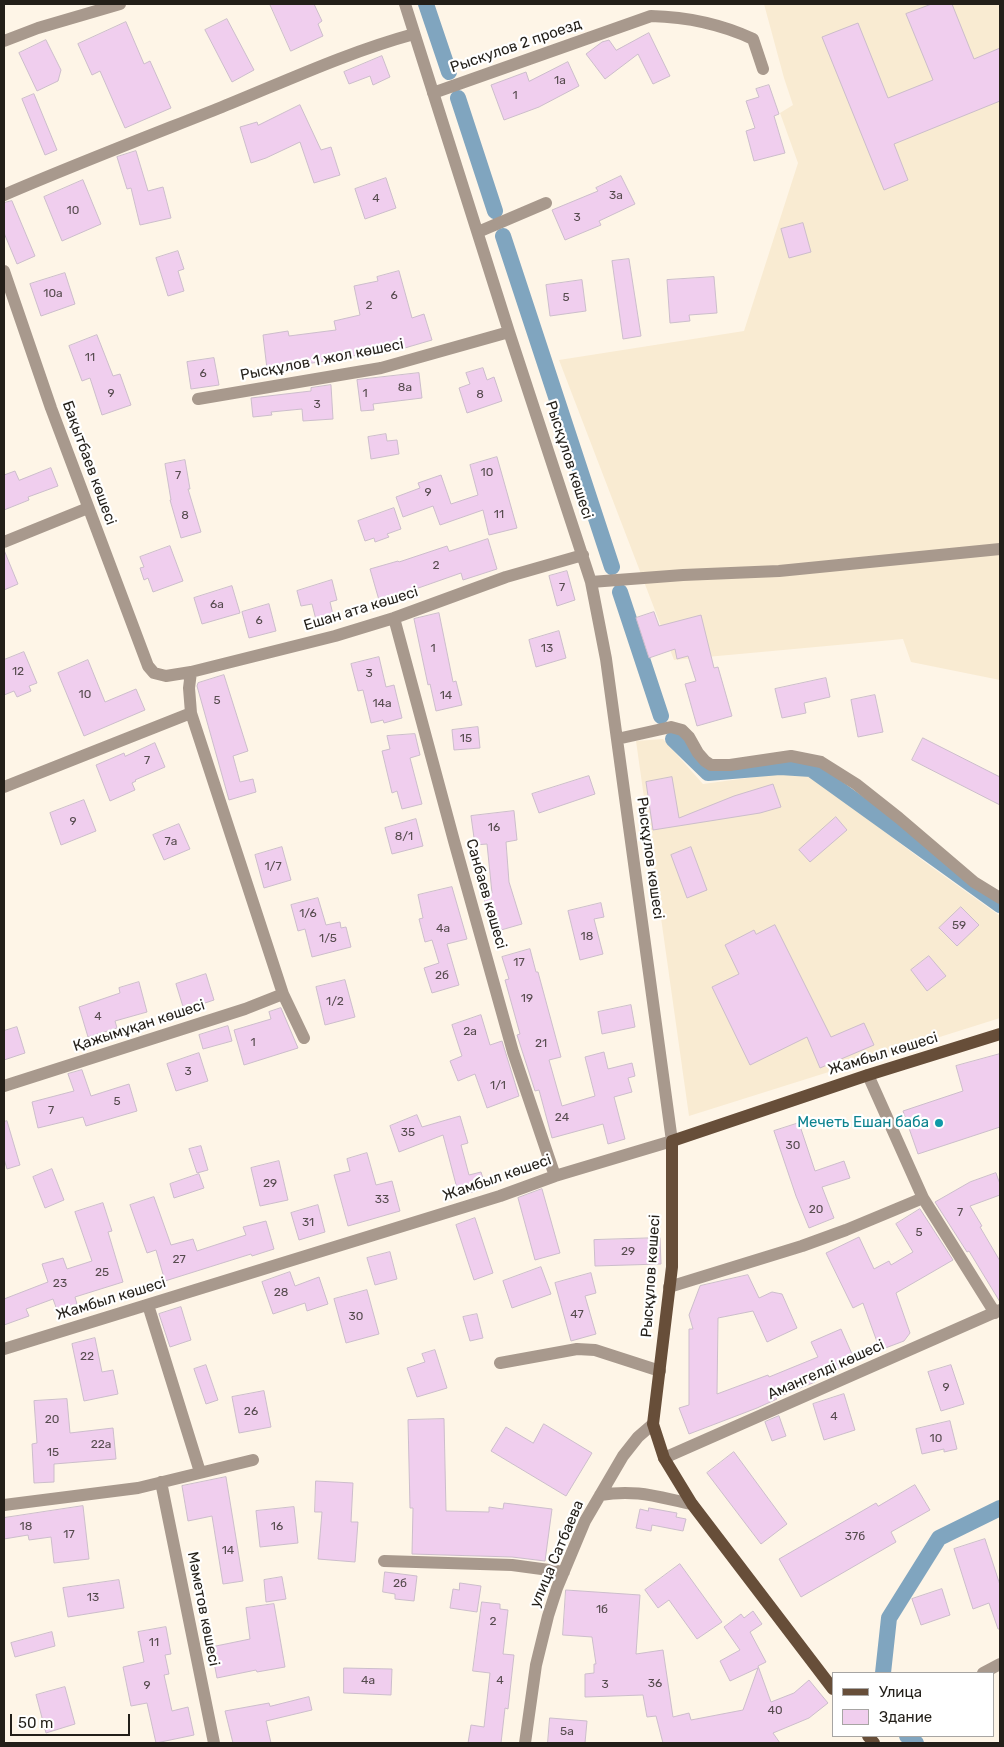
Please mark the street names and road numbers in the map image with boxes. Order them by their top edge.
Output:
street label: Рыскулов 2 проезд [448,15,584,77]
street label: Рысқұлов 1 жол көшесі [239,335,405,385]
street label: Бақытбаев көшесі [58,398,120,528]
street label: Рысқұлов көшесі [541,399,597,521]
street label: Ешан ата көшесі [302,583,420,635]
street label: Рысқұлов көшесі [633,796,667,920]
street label: Санбаев көшесі [462,837,510,951]
street label: Қажымұқан көшесі [71,996,207,1056]
street label: Жамбыл көшесі [826,1029,940,1079]
street label: Жамбыл көшесі [440,1151,554,1205]
street label: Рысқұлов көшесі [638,1214,664,1338]
street label: Жамбыл көшесі [54,1274,168,1324]
street label: Амангелді көшесі [765,1336,887,1404]
street label: улица Сатбаева [526,1498,588,1610]
street label: Мәметов көшесі [183,1550,223,1668]

